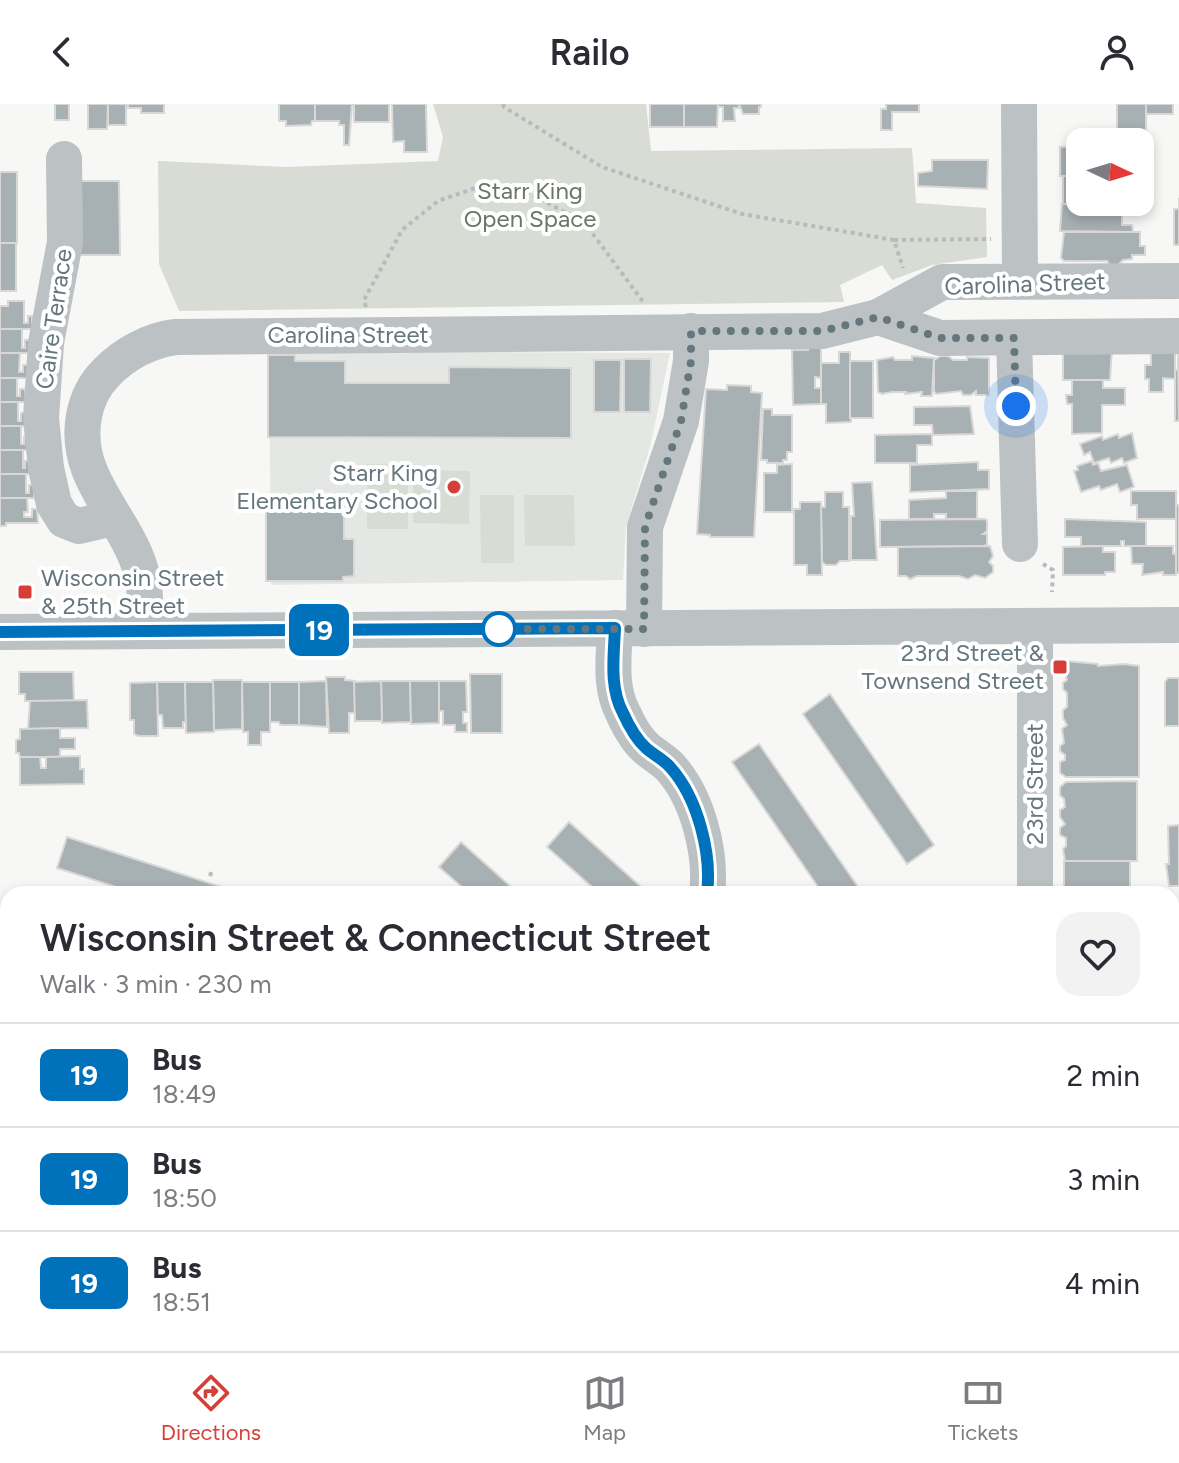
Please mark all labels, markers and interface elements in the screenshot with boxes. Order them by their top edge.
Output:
icon: back [40,30,84,74]
icon: person [1095,30,1139,74]
text: Railo [549,31,630,74]
north arrow [1066,128,1154,216]
map controls [1066,128,1154,216]
park label: Starr King Open Space [464,176,596,233]
street label: Caire Terrace [29,247,78,391]
street label: Carolina Street [944,266,1106,301]
street label: Carolina Street [267,320,429,349]
your location [996,386,1036,426]
place label: Starr King Elementary School [236,458,438,515]
marker: Starr King Elementary School [445,478,463,496]
place label: Wisconsin Street & 25th Street [41,563,224,620]
marker: Wisconsin Street & 25th Street [16,583,34,601]
line badge: 19 [283,604,355,656]
unlabelled marker [482,612,516,646]
text: 19 [305,613,333,647]
place label: 23rd Street & Townsend Street [862,638,1045,695]
marker: 23rd Street & Townsend Street [1051,658,1069,676]
street label: 23rd Street [1020,723,1049,845]
button: heart [1056,912,1140,996]
text: Wisconsin Street & Connecticut Street [40,915,711,961]
text: Walk · 3 min · 230 m [40,968,272,1000]
text: Bus [152,1041,201,1078]
text: 2 min [1067,1057,1140,1094]
text: 19 [70,1058,98,1092]
text: 18:49 [152,1078,216,1110]
text: Bus [152,1145,201,1182]
text: 3 min [1067,1161,1140,1198]
text: 19 [70,1162,98,1196]
text: 18:50 [152,1182,217,1214]
text: Bus [152,1249,201,1286]
text: 4 min [1065,1265,1140,1302]
text: 19 [70,1266,98,1300]
text: 18:51 [152,1286,211,1318]
tab: Directions [161,1371,261,1446]
tab: Map [583,1371,627,1446]
tab: Tickets [948,1371,1018,1446]

